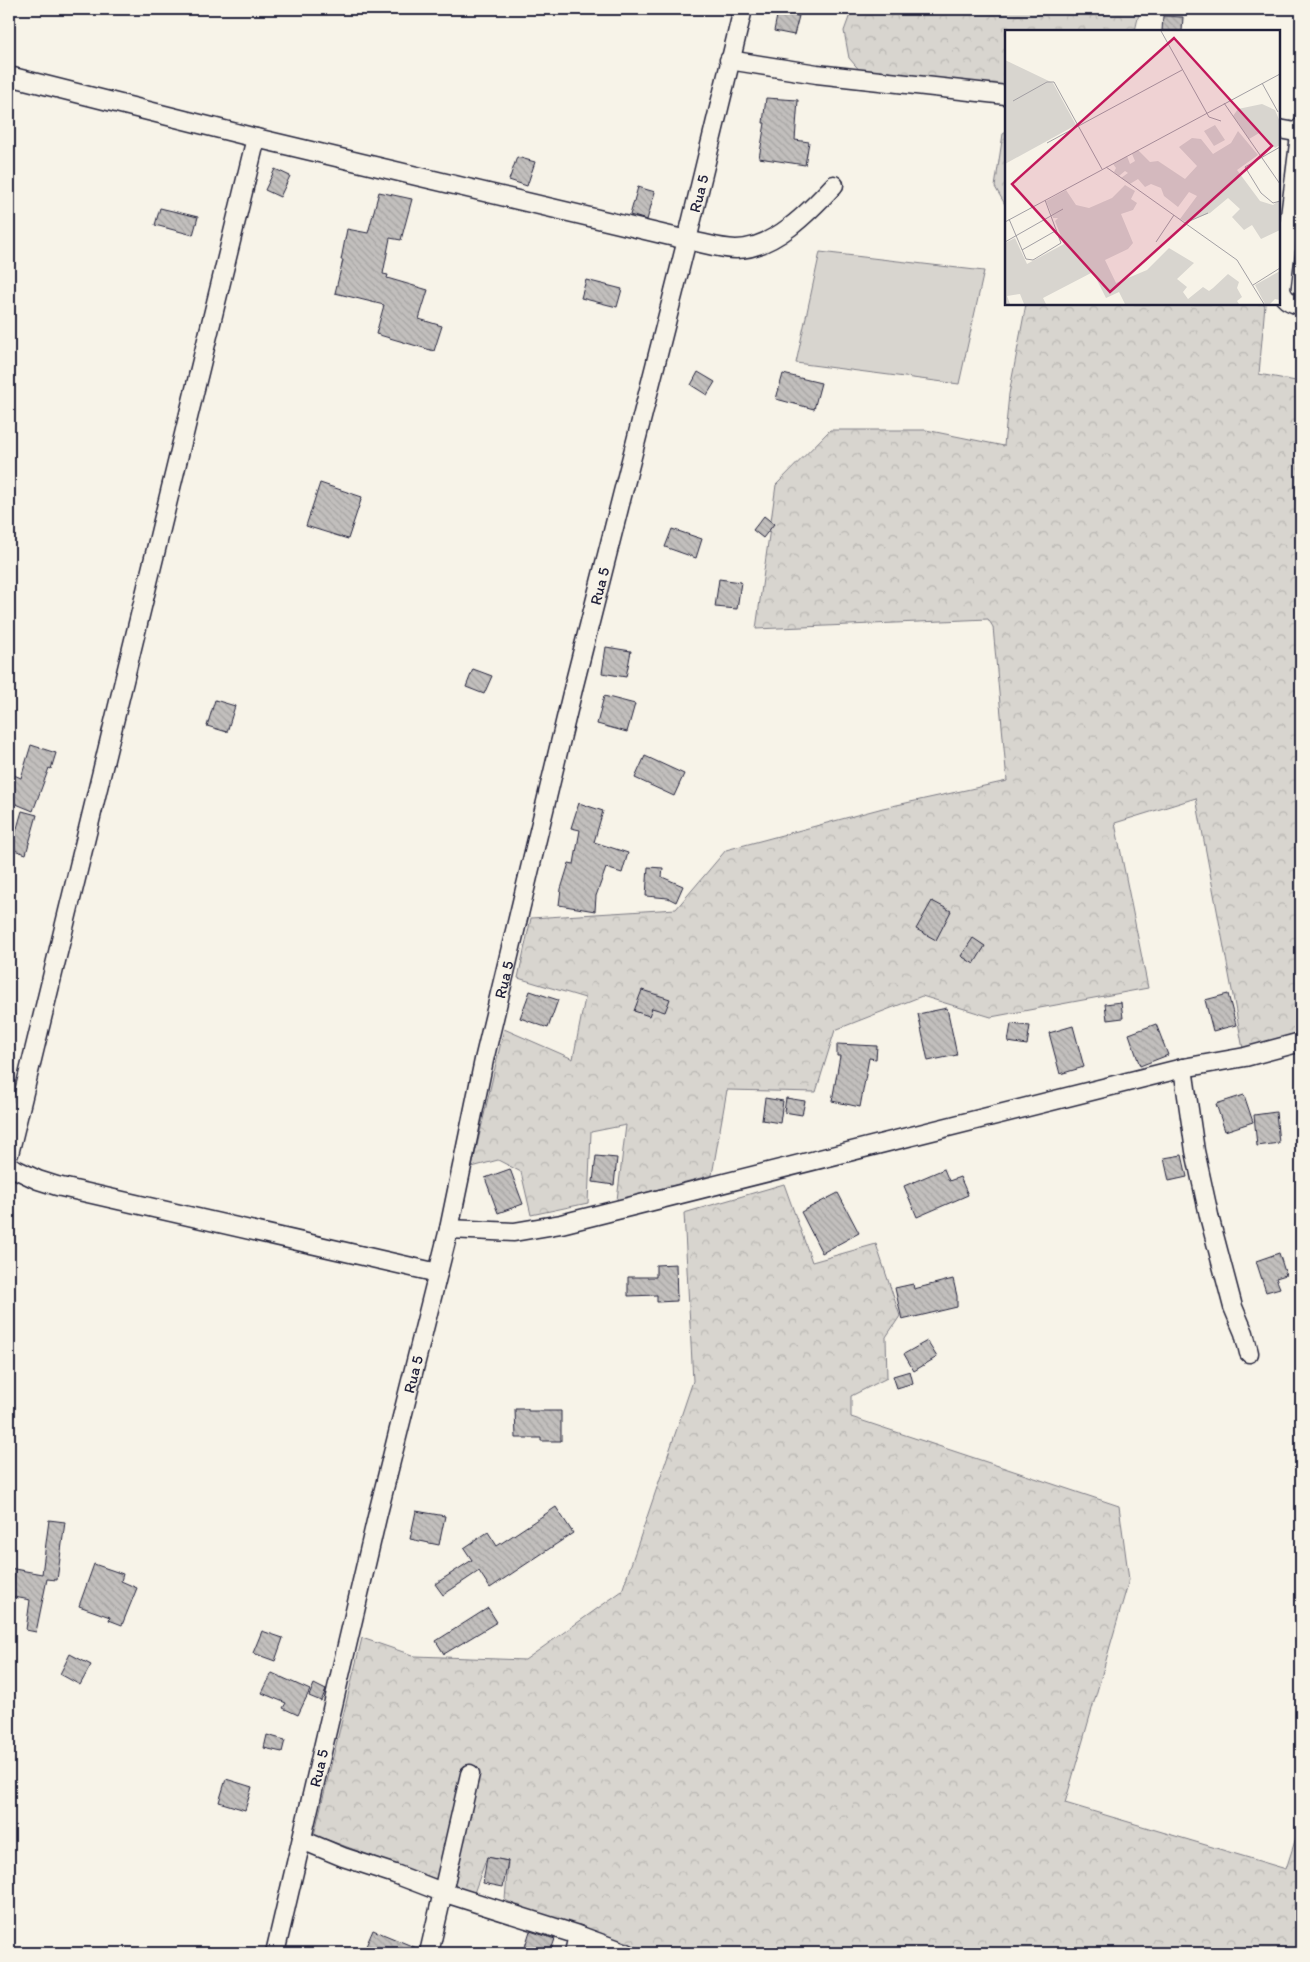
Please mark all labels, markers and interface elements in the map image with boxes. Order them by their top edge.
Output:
inset map [1005,30,1280,305]
street label: Rua 5 [685,172,712,214]
street label: Rua 5 [585,565,613,607]
street label: Rua 5 [490,959,517,1000]
street label: Rua 5 [399,1353,427,1395]
street label: Rua 5 [305,1747,332,1789]

